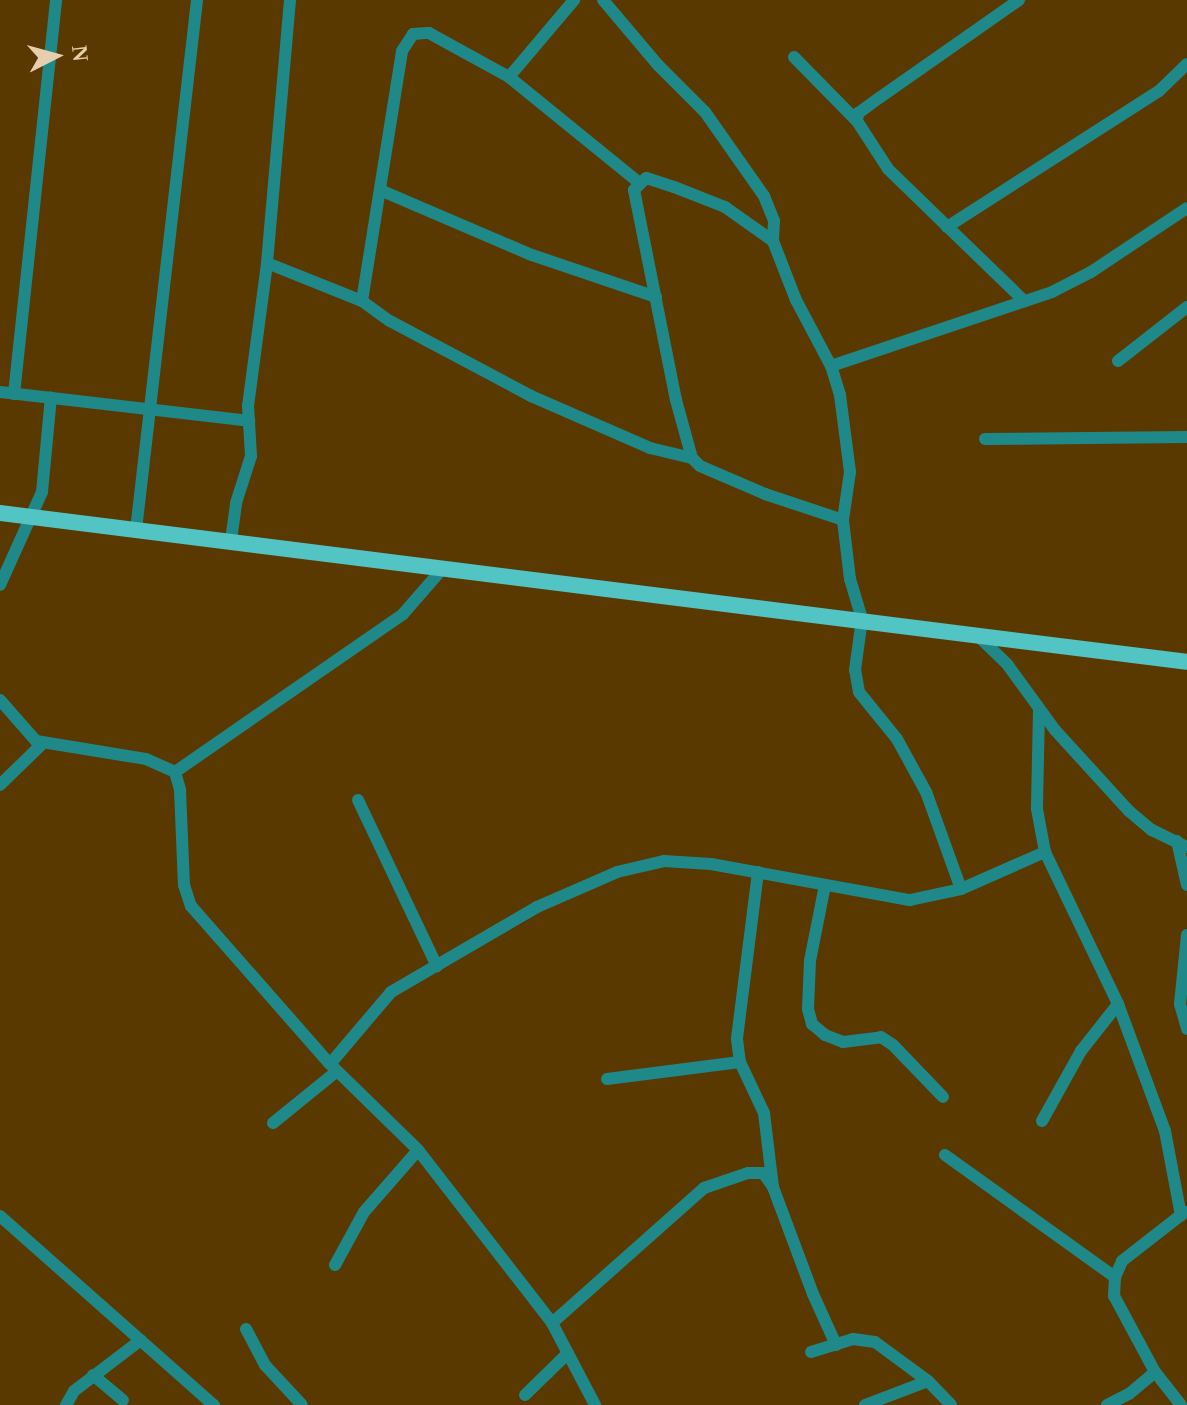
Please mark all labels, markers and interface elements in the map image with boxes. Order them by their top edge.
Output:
north arrow [16,16,96,96]
text: N [67,44,94,63]

